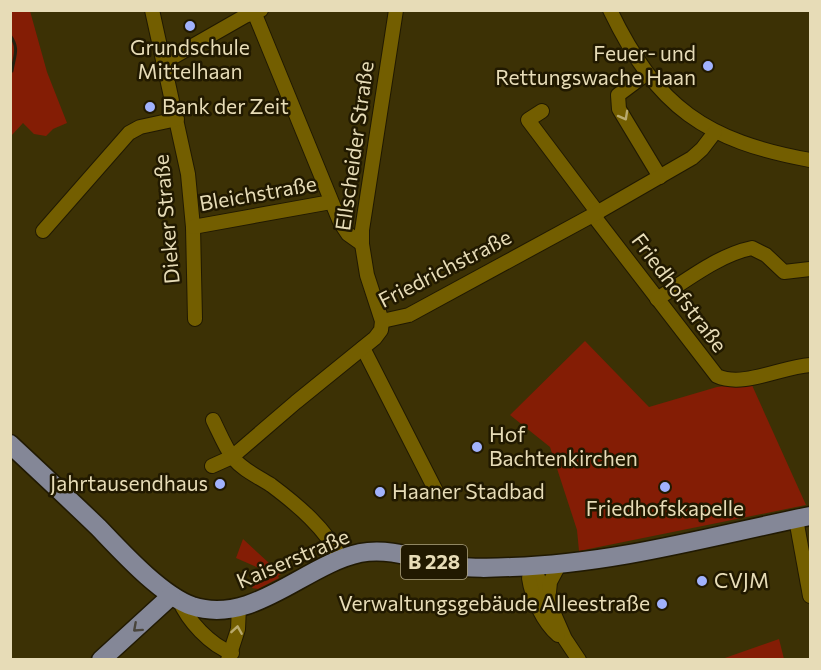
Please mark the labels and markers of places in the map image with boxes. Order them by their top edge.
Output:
marker: Grundschule Mittelhaan [183,19,197,33]
place label: Grundschule Mittelhaan [130,34,250,83]
place label: Feuer- und Rettungswache Haan [495,40,696,89]
marker: Feuer- und Rettungswache Haan [701,59,715,73]
place label: Bank der Zeit [162,93,289,118]
marker: Bank der Zeit [143,100,157,114]
place label: Hof Bachtenkirchen [489,421,638,470]
marker: Hof Bachtenkirchen [470,440,484,454]
place label: Jahrtausendhaus [50,470,208,495]
marker: Jahrtausendhaus [213,477,227,491]
place label: Haaner Stadbad [392,478,545,503]
marker: Friedhofskapelle [658,480,672,494]
marker: Haaner Stadbad [373,485,387,499]
place label: Friedhofskapelle [586,495,744,520]
place label: CVJM [714,567,769,592]
marker: CVJM [695,574,709,588]
place label: Verwaltungsgebäude Alleestraße [338,590,650,615]
marker: Verwaltungsgebäude Alleestraße [655,597,669,611]

